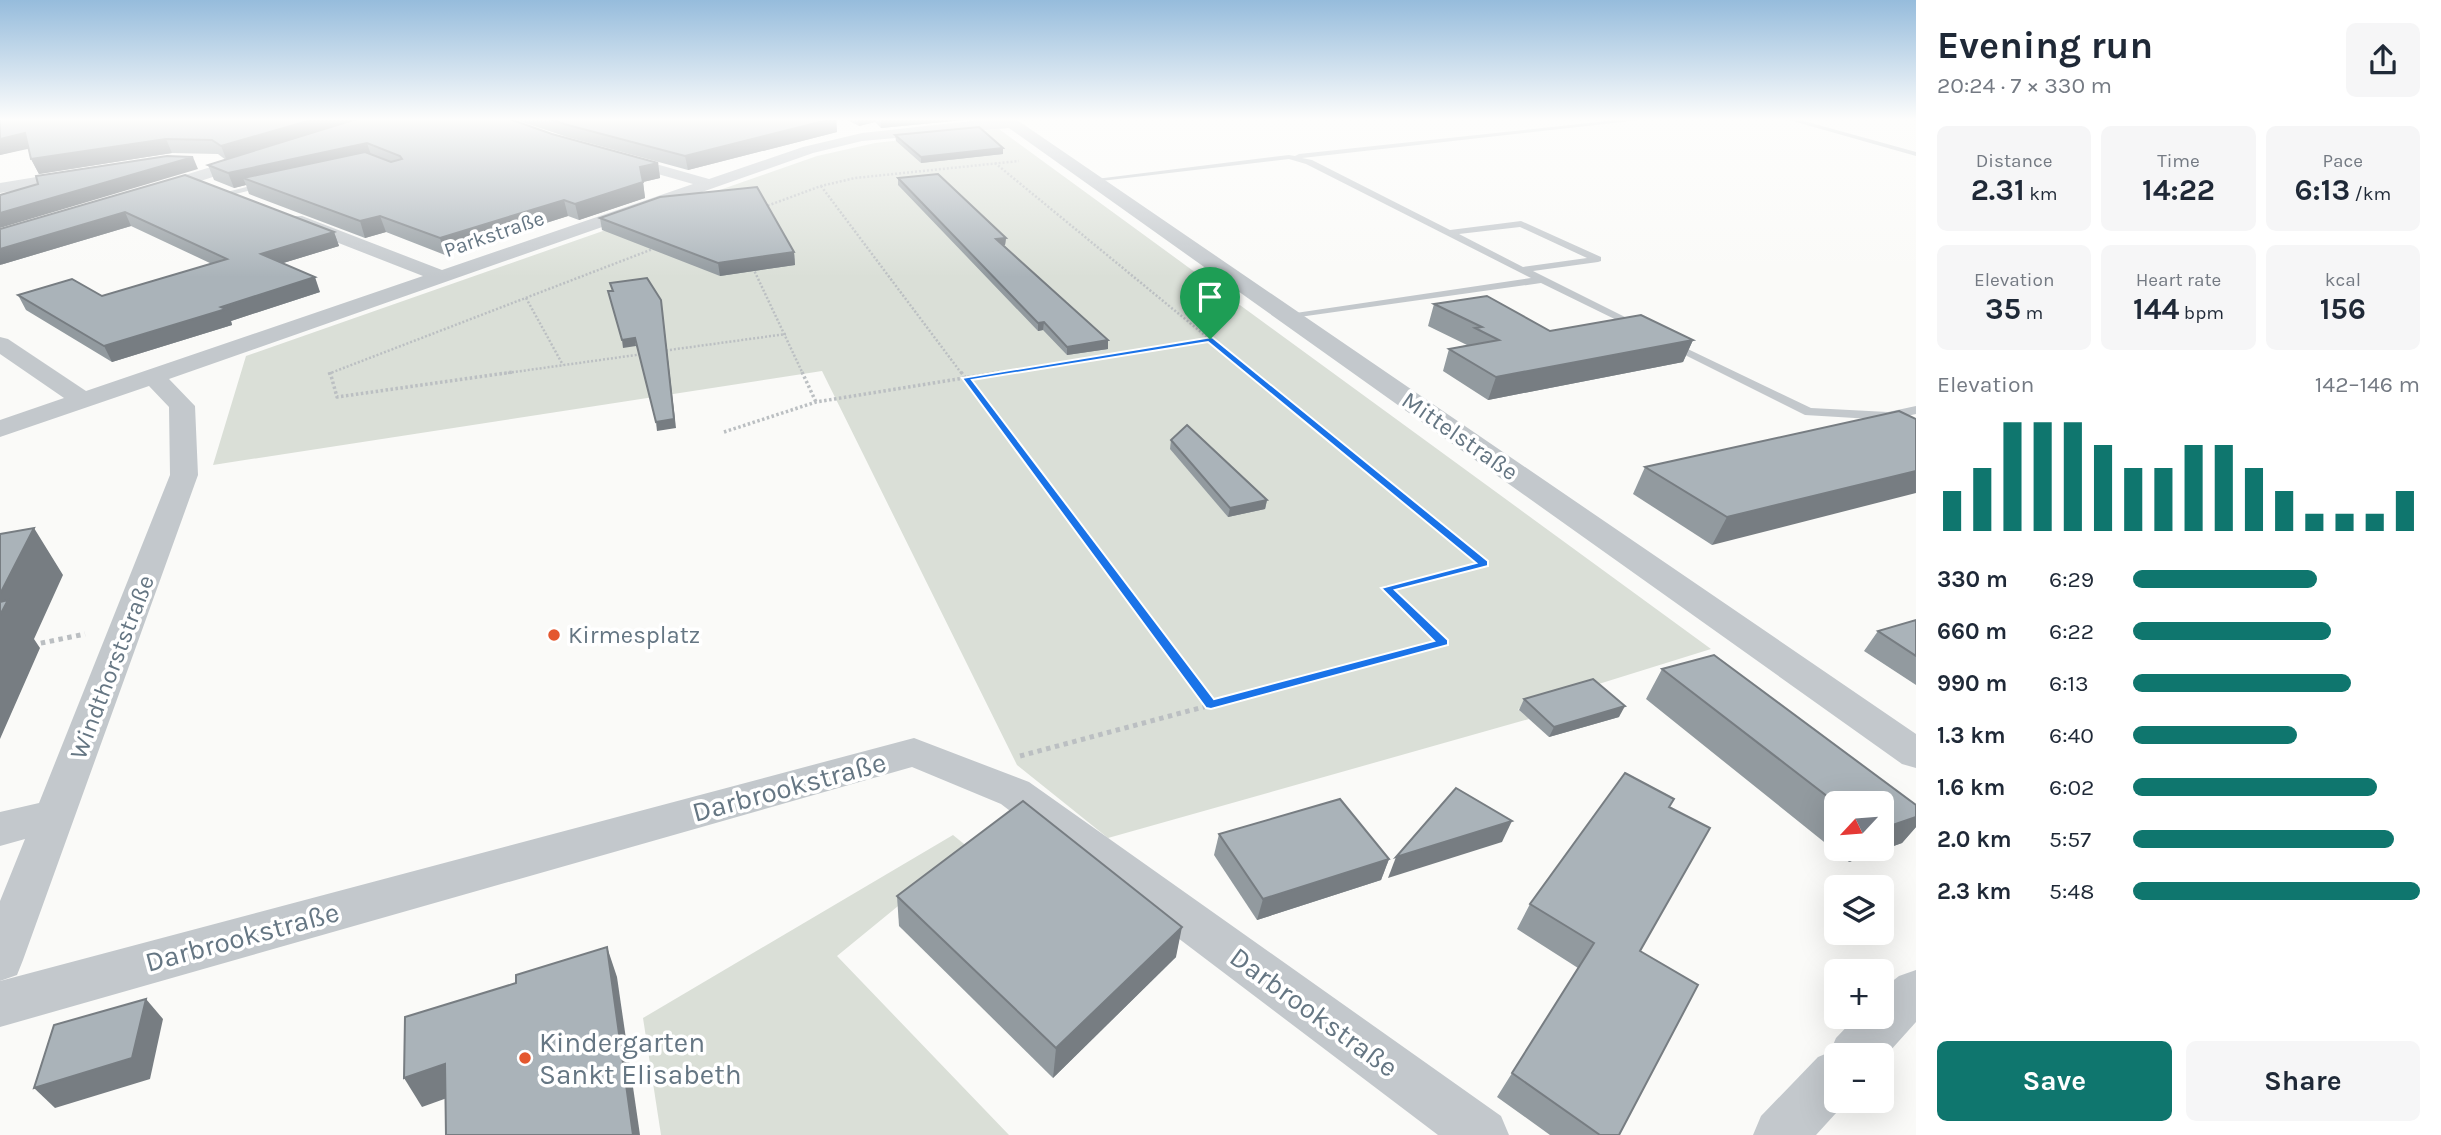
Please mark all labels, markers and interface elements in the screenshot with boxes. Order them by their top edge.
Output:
text: Evening run [1937,23,2153,68]
button: share [2346,23,2420,97]
text: 20:24 · 7 × 330 m [1937,72,2112,99]
text: Distance [1976,150,2053,172]
text: Time [2157,150,2200,172]
text: Pace [2323,150,2363,172]
text: 2.31 [1971,172,2025,208]
text: 14:22 [2142,172,2215,208]
text: 6:13 [2294,172,2350,208]
text: km [2025,183,2058,205]
text: /km [2350,183,2391,205]
street label: Parkstraße [441,206,547,262]
pin [1180,267,1240,339]
text: Elevation [1974,269,2054,291]
text: Heart rate [2136,269,2221,291]
text: kcal [2325,269,2361,291]
icon: arrive [1191,278,1229,316]
text: 35 [1985,291,2021,327]
text: 144 [2133,291,2179,327]
text: 156 [2320,291,2366,327]
text: m [2021,302,2043,324]
text: bpm [2179,302,2224,324]
text: Elevation [1937,371,2034,398]
text: 142–146 m [2315,371,2420,398]
street label: Mittelstraße [1397,386,1523,486]
text: 330 m [1937,566,2008,593]
text: 6:29 [2049,566,2094,593]
street label: Windthorststraße [64,571,160,763]
text: 660 m [1937,618,2007,645]
text: 6:22 [2049,618,2094,645]
place label: Kirmesplatz [568,621,700,649]
marker: Kirmesplatz [546,627,562,643]
text: 990 m [1937,670,2007,697]
text: 6:13 [2049,670,2089,697]
text: 1.3 km [1937,722,2006,749]
text: 6:40 [2049,722,2094,749]
street label: Darbrookstraße [688,745,890,829]
text: 1.6 km [1937,774,2005,801]
text: 6:02 [2049,774,2094,801]
north arrow [1824,791,1894,861]
map controls [1824,791,1894,1113]
text: 2.0 km [1937,826,2012,853]
text: 5:57 [2049,826,2091,853]
button: layers [1824,875,1894,945]
text: 2.3 km [1937,878,2011,905]
text: 5:48 [2049,878,2094,905]
street label: Darbrookstraße [141,895,343,979]
street label: Darbrookstraße [1224,940,1404,1084]
button: + [1824,959,1894,1029]
place label: Kindergarten Sankt Elisabeth [539,1026,742,1091]
button: Save [1937,1041,2172,1121]
button: Share [2186,1041,2420,1121]
button: − [1824,1043,1894,1113]
marker: Kindergarten Sankt Elisabeth [517,1050,533,1066]

